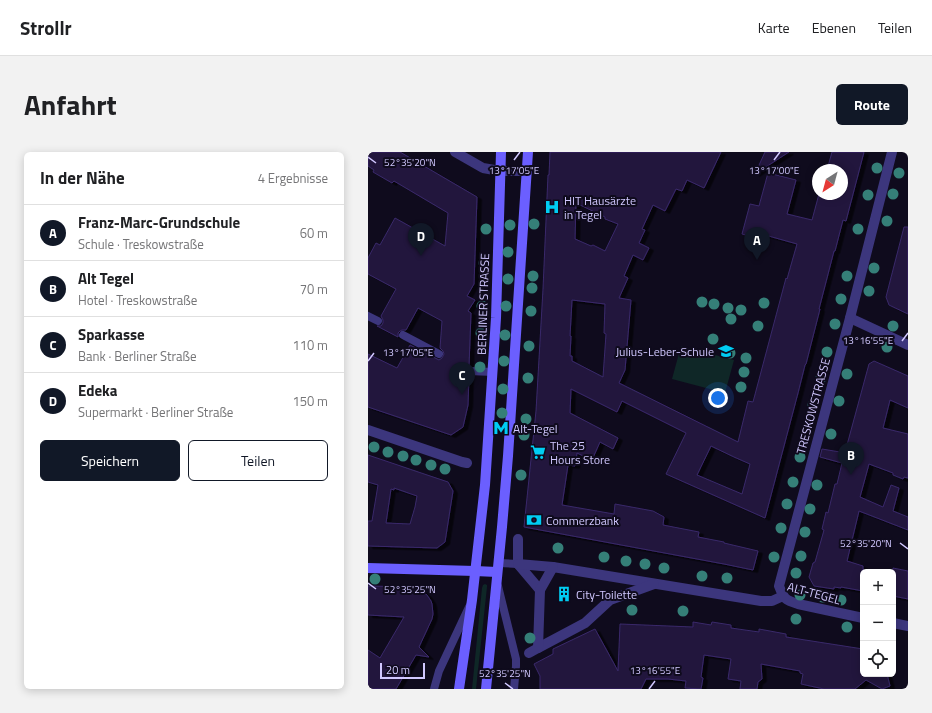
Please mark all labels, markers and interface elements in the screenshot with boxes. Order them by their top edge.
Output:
text: Strollr [20,13,72,42]
text: Karte [758,17,790,38]
text: Ebenen [812,17,856,38]
text: Teilen [878,17,912,38]
text: Anfahrt [24,83,117,126]
button: Route [836,84,908,125]
text: 52°35'20"N [384,155,436,170]
text: 13°17'05"E [489,163,540,178]
text: 13°17'00"E [749,163,800,178]
north arrow [812,164,848,200]
text: In der Nähe [40,165,125,191]
text: 4 Ergebnisse [258,168,328,188]
place label: HIT Hausärzte in Tegel [564,191,636,224]
hospital icon: HIT Hausärzte in Tegel [543,198,561,216]
text: Franz-Marc-Grundschule [78,211,240,234]
text: A [49,223,57,243]
text: 60 m [300,223,328,243]
pin: D [408,223,434,256]
pin: A [744,227,770,260]
text: Schule · Treskowstraße [78,234,204,254]
street label: BERLINER STRASSE [472,252,494,355]
text: Alt Tegel [78,267,134,290]
text: B [49,279,57,299]
text: 70 m [300,279,328,299]
text: Hotel · Treskowstraße [78,290,197,310]
text: Sparkasse [78,323,145,346]
text: 13°16'55"E [843,333,894,348]
text: C [49,335,57,355]
text: 110 m [292,335,328,355]
place label: Julius-Leber-Schule [616,342,714,361]
school or university icon: Julius-Leber-Schule [717,342,735,360]
text: 13°17'05"E [383,345,434,360]
text: Bank · Berliner Straße [78,346,197,366]
street label: TRESKOWSTRASSE [791,355,835,456]
pin: C [449,362,475,395]
text: Edeka [78,379,118,402]
your location [708,388,728,408]
text: D [49,391,57,411]
text: 150 m [292,391,328,411]
text: Supermarkt · Berliner Straße [78,402,233,422]
metro station icon: Alt-Tegel [492,419,510,437]
place label: Alt-Tegel [513,419,558,438]
place label: The 25 Hours Store [550,436,610,469]
button: Speichern [40,440,180,481]
button: Teilen [188,440,328,481]
pin: B [838,442,864,475]
supermarket icon: The 25 Hours Store [529,443,547,461]
bank icon: Commerzbank [525,511,543,529]
place label: Commerzbank [546,511,619,530]
text: 52°35'20"N [840,536,892,551]
map controls [860,569,896,677]
button: + [860,569,896,605]
street label: ALT-TEGEL [785,577,843,609]
text: 52°35'25"N [384,582,436,597]
building icon: City-Toilette [555,585,573,603]
place label: City-Toilette [576,585,637,604]
button: − [860,605,896,641]
button: locate [860,641,896,677]
scale bar [380,661,425,680]
text: 20 m [386,662,410,678]
text: 13°16'55"E [630,663,681,678]
text: 52°35'25"N [479,666,531,681]

